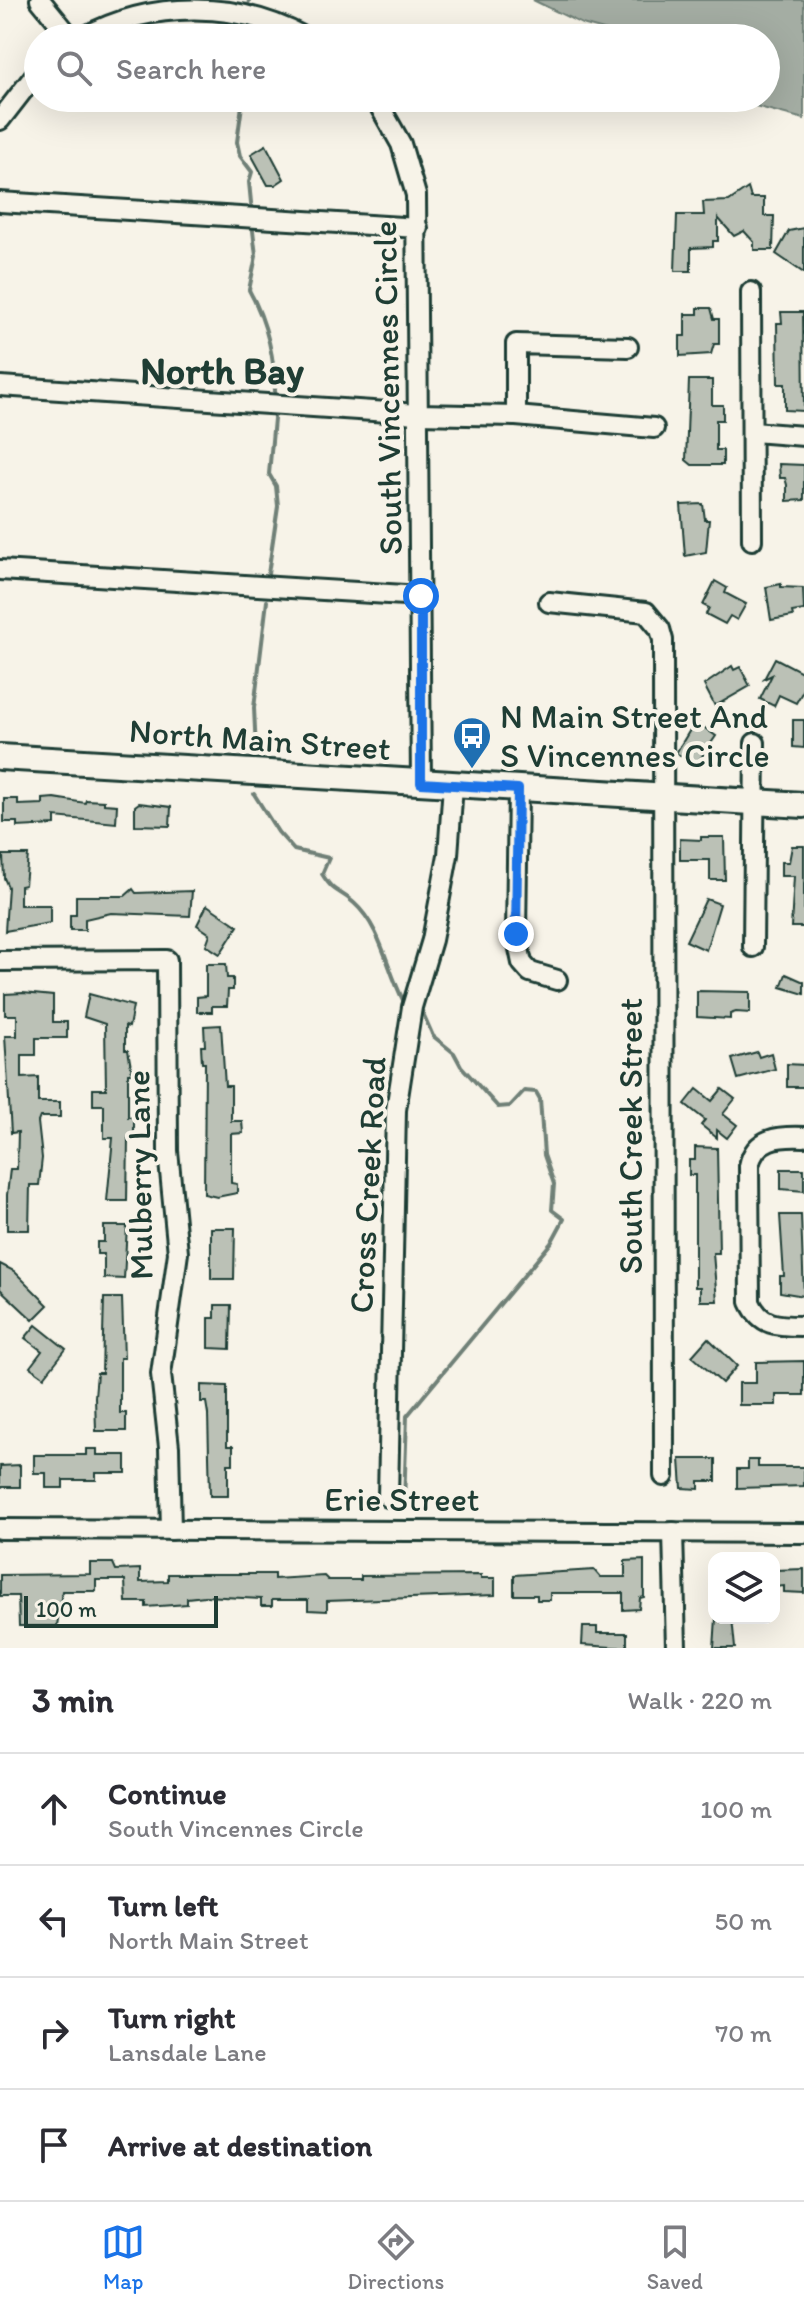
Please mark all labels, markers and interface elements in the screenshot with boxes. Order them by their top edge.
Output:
search box [24,24,780,112]
icon: search [52,46,96,90]
text: Search here [116,50,266,87]
street label: South Vincennes Circle [364,220,411,556]
district label: North Bay [140,348,304,394]
route start [403,578,439,614]
place label: N Main Street And S Vincennes Circle [500,696,770,776]
street label: North Main Street [128,710,392,769]
bus stop icon: N Main Street And S Vincennes Circle [451,715,493,770]
route end [498,916,534,952]
street label: South Creek Street [610,998,651,1274]
street label: Cross Creek Road [340,1055,395,1314]
street label: Mulberry Lane [117,1070,162,1280]
street label: Erie Street [324,1479,480,1520]
map controls [708,1552,780,1624]
button: layers [708,1552,780,1624]
scale bar [24,1592,218,1628]
text: 100 m [36,1596,97,1623]
text: 3 min [32,1680,114,1721]
text: Walk · 220 m [628,1684,772,1716]
text: Continue [108,1775,227,1812]
icon: ahead [32,1787,76,1831]
text: 100 m [700,1793,772,1825]
text: South Vincennes Circle [108,1812,364,1844]
text: Turn left [108,1887,219,1924]
icon: left [32,1899,76,1943]
text: 50 m [715,1905,772,1937]
text: North Main Street [108,1924,309,1956]
text: Turn right [108,1999,236,2036]
icon: right [32,2011,76,2055]
text: 70 m [715,2017,772,2049]
text: Lansdale Lane [108,2036,267,2068]
icon: arrive [32,2123,76,2167]
text: Arrive at destination [108,2127,372,2164]
tab: Map [101,2220,145,2295]
tab: Directions [348,2220,444,2295]
tab: Saved [647,2220,703,2295]

